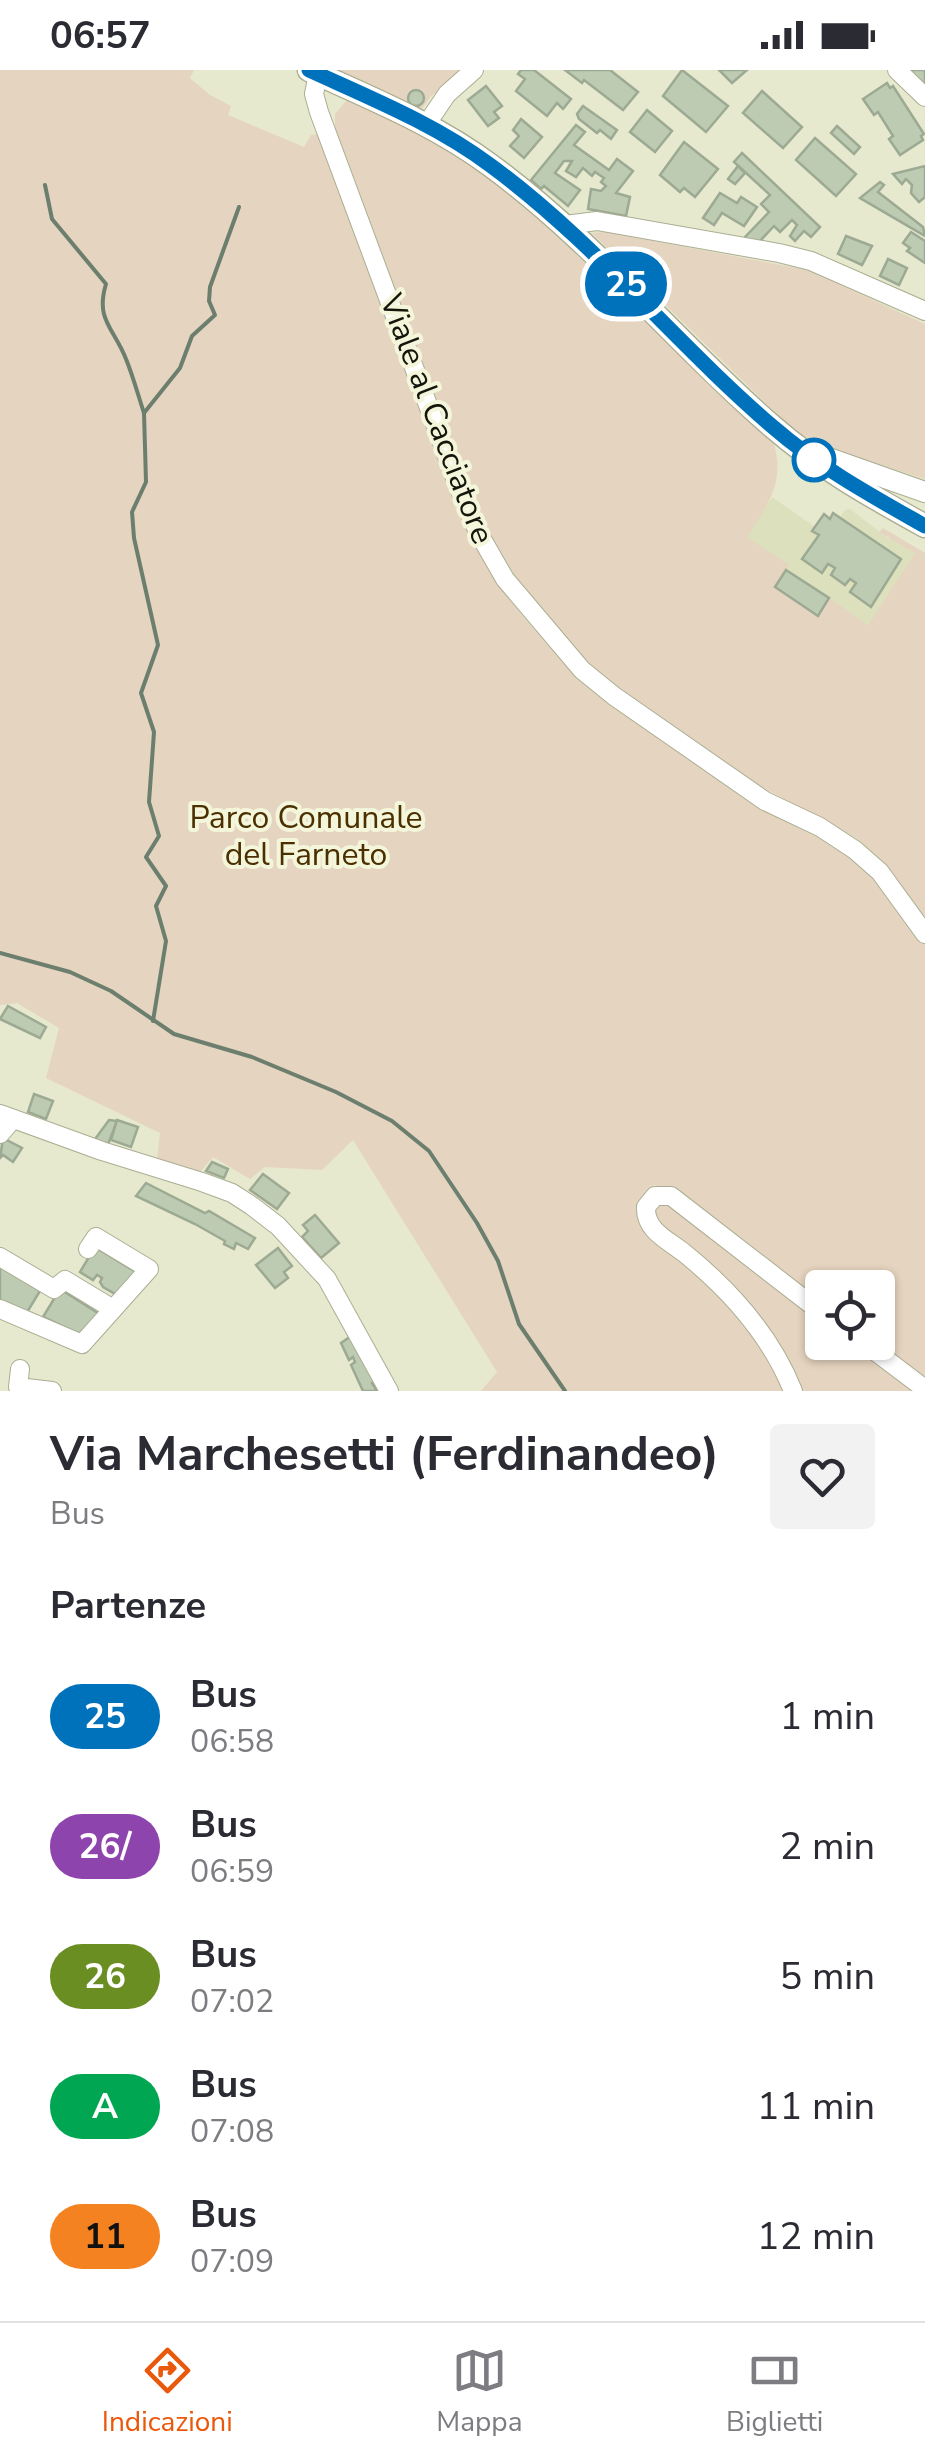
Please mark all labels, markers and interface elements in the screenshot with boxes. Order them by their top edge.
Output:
text: 06:57 [50,10,151,61]
line badge: 25 [581,252,671,316]
text: 25 [605,261,647,308]
street label: Viale al Cacciatore [369,287,504,550]
unlabelled marker [793,439,835,481]
park label: Parco Comunale del Farneto [189,796,423,876]
map controls [805,1270,895,1360]
button: locate [805,1270,895,1360]
text: Via Marchesetti (Ferdinandeo) [50,1421,719,1487]
button: heart [770,1424,875,1529]
text: Bus [50,1492,105,1535]
text: Partenze [50,1580,206,1631]
text: Bus [190,1669,257,1720]
text: 1 min [780,1691,875,1742]
text: 25 [84,1693,126,1740]
text: 06:58 [190,1720,274,1763]
text: Bus [190,1799,257,1850]
text: 2 min [780,1821,875,1872]
text: 26/ [79,1823,131,1870]
text: 06:59 [190,1850,274,1893]
text: Bus [190,1929,257,1980]
text: 5 min [780,1951,875,2002]
text: 26 [84,1953,126,2000]
text: 07:02 [190,1980,274,2023]
text: Bus [190,2059,257,2110]
text: 11 min [757,2081,875,2132]
text: A [92,2083,118,2130]
text: 07:08 [190,2110,274,2153]
text: Bus [190,2189,257,2240]
text: 12 min [757,2211,875,2262]
text: 11 [84,2213,126,2260]
text: 07:09 [190,2240,274,2283]
tab: Indicazioni [102,2343,233,2441]
tab: Mappa [436,2343,523,2441]
tab: Biglietti [726,2343,823,2441]

